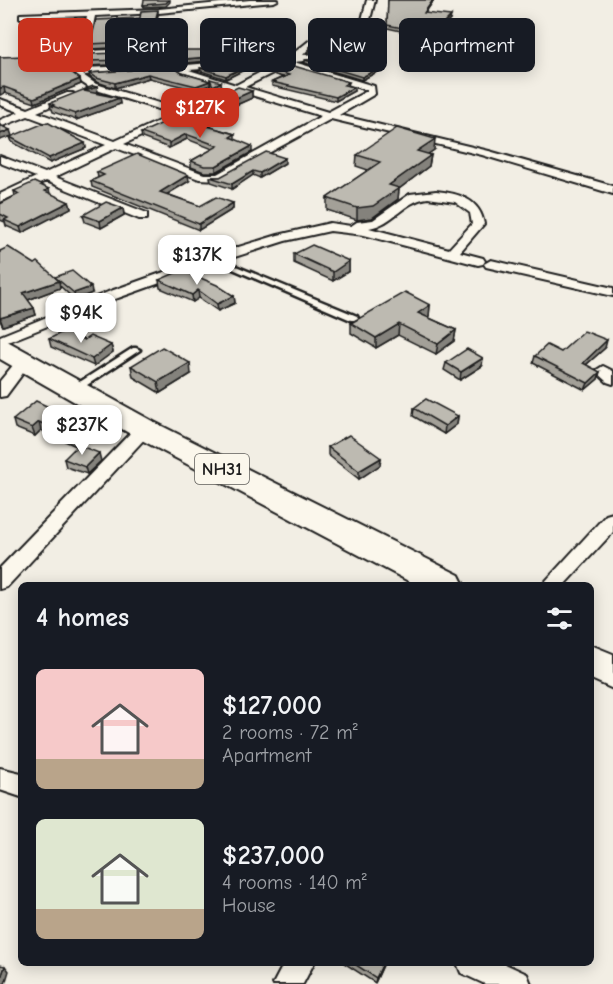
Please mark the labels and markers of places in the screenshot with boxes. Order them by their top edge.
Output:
pin: $127K [158,88,242,139]
pin: $137K [155,235,239,286]
pin: $94K [45,293,117,344]
pin: $237K [40,405,124,456]

